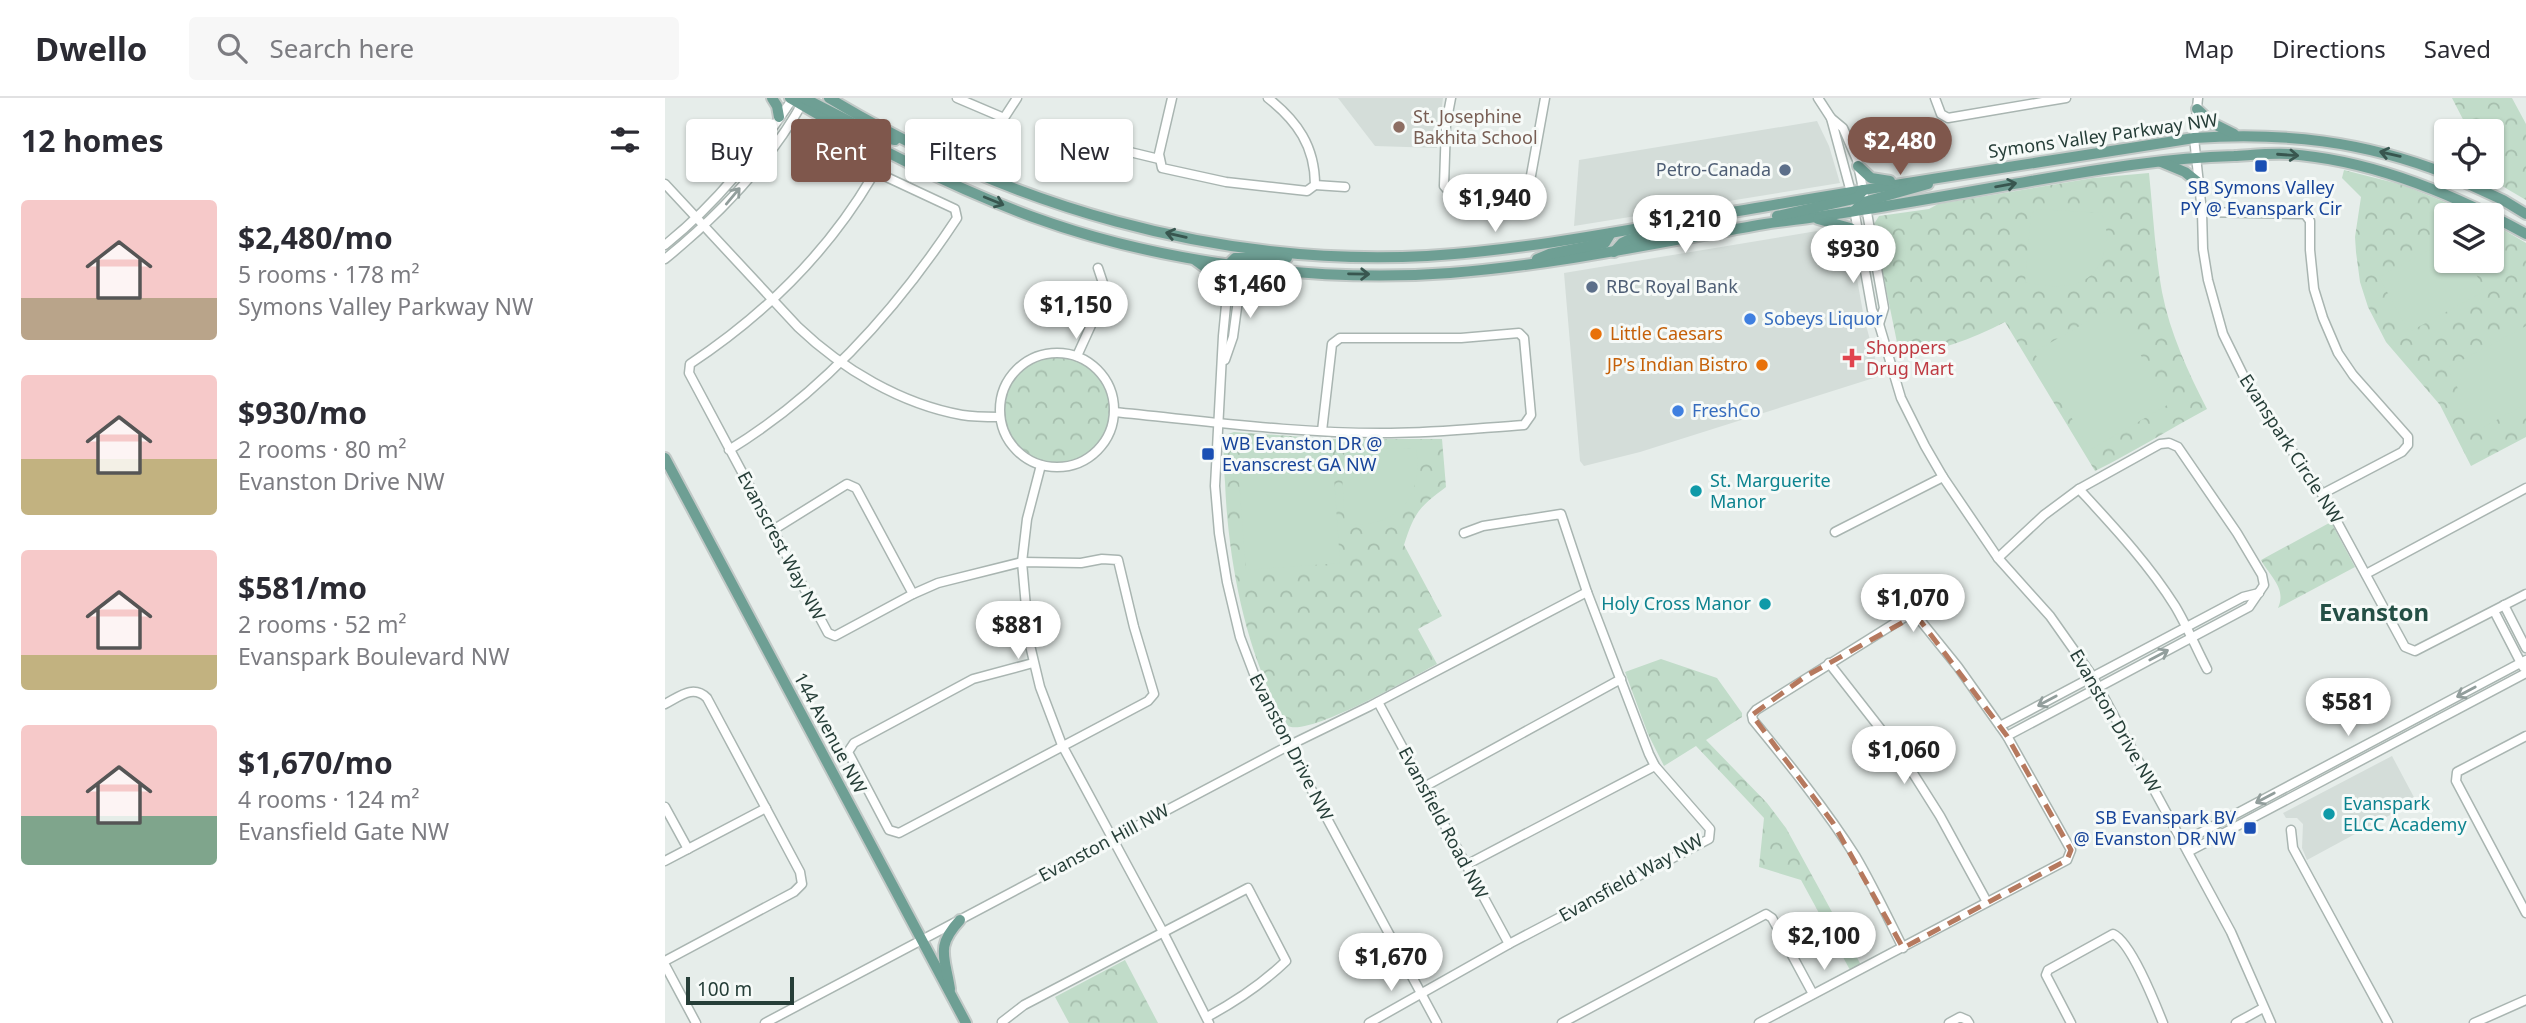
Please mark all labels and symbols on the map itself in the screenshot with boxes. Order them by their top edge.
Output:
place label: St. Josephine Bakhita School [1413,104,1538,149]
street label: Symons Valley Parkway NW [1987,107,2219,163]
pin: $2,480 [1843,118,1957,177]
marker: St. Josephine Bakhita School [1391,119,1407,135]
one-way arrow [2380,147,2402,160]
one-way arrow [2276,149,2299,162]
place label: Petro-Canada [1656,157,1771,181]
marker: SB Symons Valley PY @ Evanspark Cir [2253,158,2269,174]
marker: Petro-Canada [1777,162,1793,178]
pin: $1,940 [1438,174,1552,234]
place label: SB Symons Valley PY @ Evanspark Cir [2180,175,2343,220]
one-way arrow [1994,178,2017,191]
one-way arrow [725,188,741,206]
one-way arrow [982,195,1004,208]
pin: $1,210 [1628,195,1742,255]
pin: $930 [1812,226,1894,285]
one-way arrow [1165,228,1188,242]
pin: $1,460 [1193,260,1307,320]
one-way arrow [1347,268,1370,281]
place label: RBC Royal Bank [1606,274,1738,298]
marker: RBC Royal Bank [1584,279,1600,295]
pin: $1,150 [1019,282,1133,341]
place label: Sobeys Liquor [1764,306,1883,330]
marker: Sobeys Liquor [1742,311,1758,327]
place label: Little Caesars [1610,321,1723,345]
marker: Little Caesars [1588,326,1604,342]
place label: Shoppers Drug Mart [1866,335,1954,380]
marker: Shoppers Drug Mart [1844,350,1860,366]
place label: JP's Indian Bistro [1605,352,1748,376]
marker: JP's Indian Bistro [1754,357,1770,373]
street label: Evanspark Circle NW [2235,369,2349,528]
place label: FreshCo [1692,398,1761,422]
marker: FreshCo [1670,403,1686,419]
place label: WB Evanston DR @ Evanscrest GA NW [1222,431,1383,476]
marker: WB Evanston DR @ Evanscrest GA NW [1200,446,1216,462]
street label: Evanscrest Way NW [732,467,831,624]
place label: St. Marguerite Manor [1710,468,1831,513]
marker: St. Marguerite Manor [1688,483,1704,499]
pin: $1,070 [1856,574,1970,634]
place label: Holy Cross Manor [1601,591,1752,615]
district label: Evanston [2319,595,2429,628]
marker: Holy Cross Manor [1757,596,1773,612]
pin: $881 [977,602,1059,661]
street label: Evanston Drive NW [2065,644,2167,797]
one-way arrow [2148,648,2169,661]
street label: 144 Avenue NW [789,668,873,797]
street label: Evanston Drive NW [1244,669,1339,824]
pin: $581 [2307,678,2389,738]
one-way arrow [2456,685,2477,699]
one-way arrow [2037,695,2057,709]
pin: $1,060 [1847,726,1961,786]
street label: Evansfield Road NW [1394,742,1494,903]
place label: Evanspark ELCC Academy [2343,791,2467,836]
one-way arrow [2255,792,2276,806]
street label: Evanston Hill NW [1034,797,1173,887]
place label: SB Evanspark BV @ Evanston DR NW [2074,805,2236,850]
marker: Evanspark ELCC Academy [2321,806,2337,822]
marker: SB Evanspark BV @ Evanston DR NW [2242,820,2258,836]
street label: Evansfield Way NW [1554,827,1707,927]
pin: $2,100 [1767,912,1881,972]
pin: $1,670 [1334,934,1448,993]
scale bar [686,974,795,1006]

